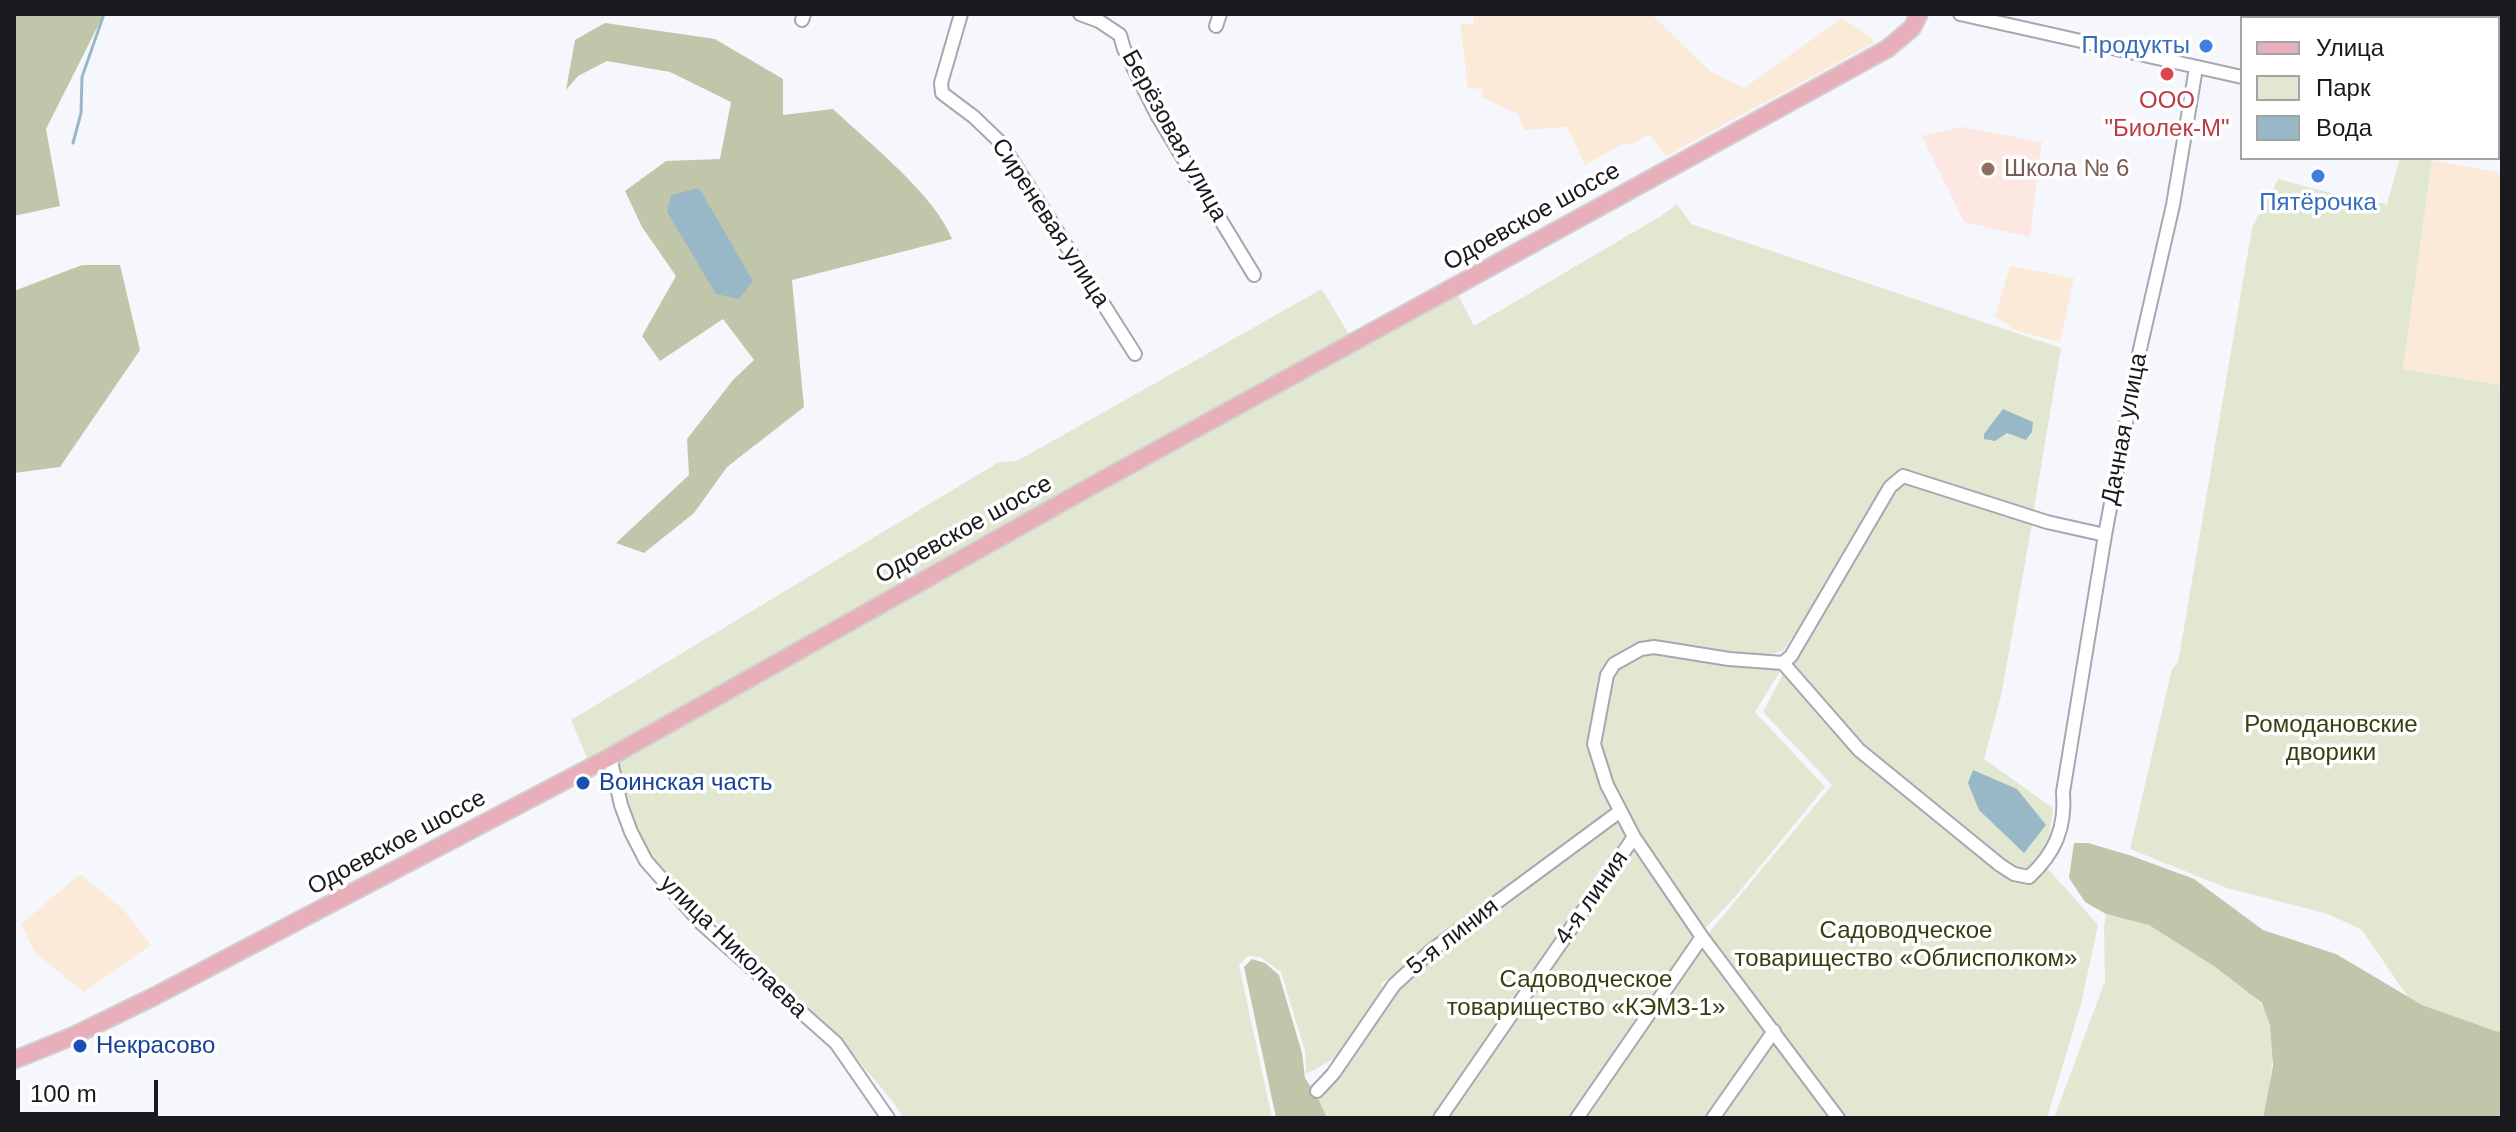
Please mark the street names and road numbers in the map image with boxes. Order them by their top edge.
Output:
street label: Берёзовая улица [1115,45,1233,227]
street label: Сиреневая улица [985,133,1115,313]
street label: Одоевское шоссе [1439,157,1625,277]
street label: Дачная улица [2096,351,2154,507]
street label: Одоевское шоссе [871,470,1057,590]
street label: Одоевское шоссе [303,784,491,902]
street label: 4-я линия [1549,845,1635,951]
street label: улица Николаева [653,869,813,1025]
street label: 5-я линия [1402,892,1504,982]

